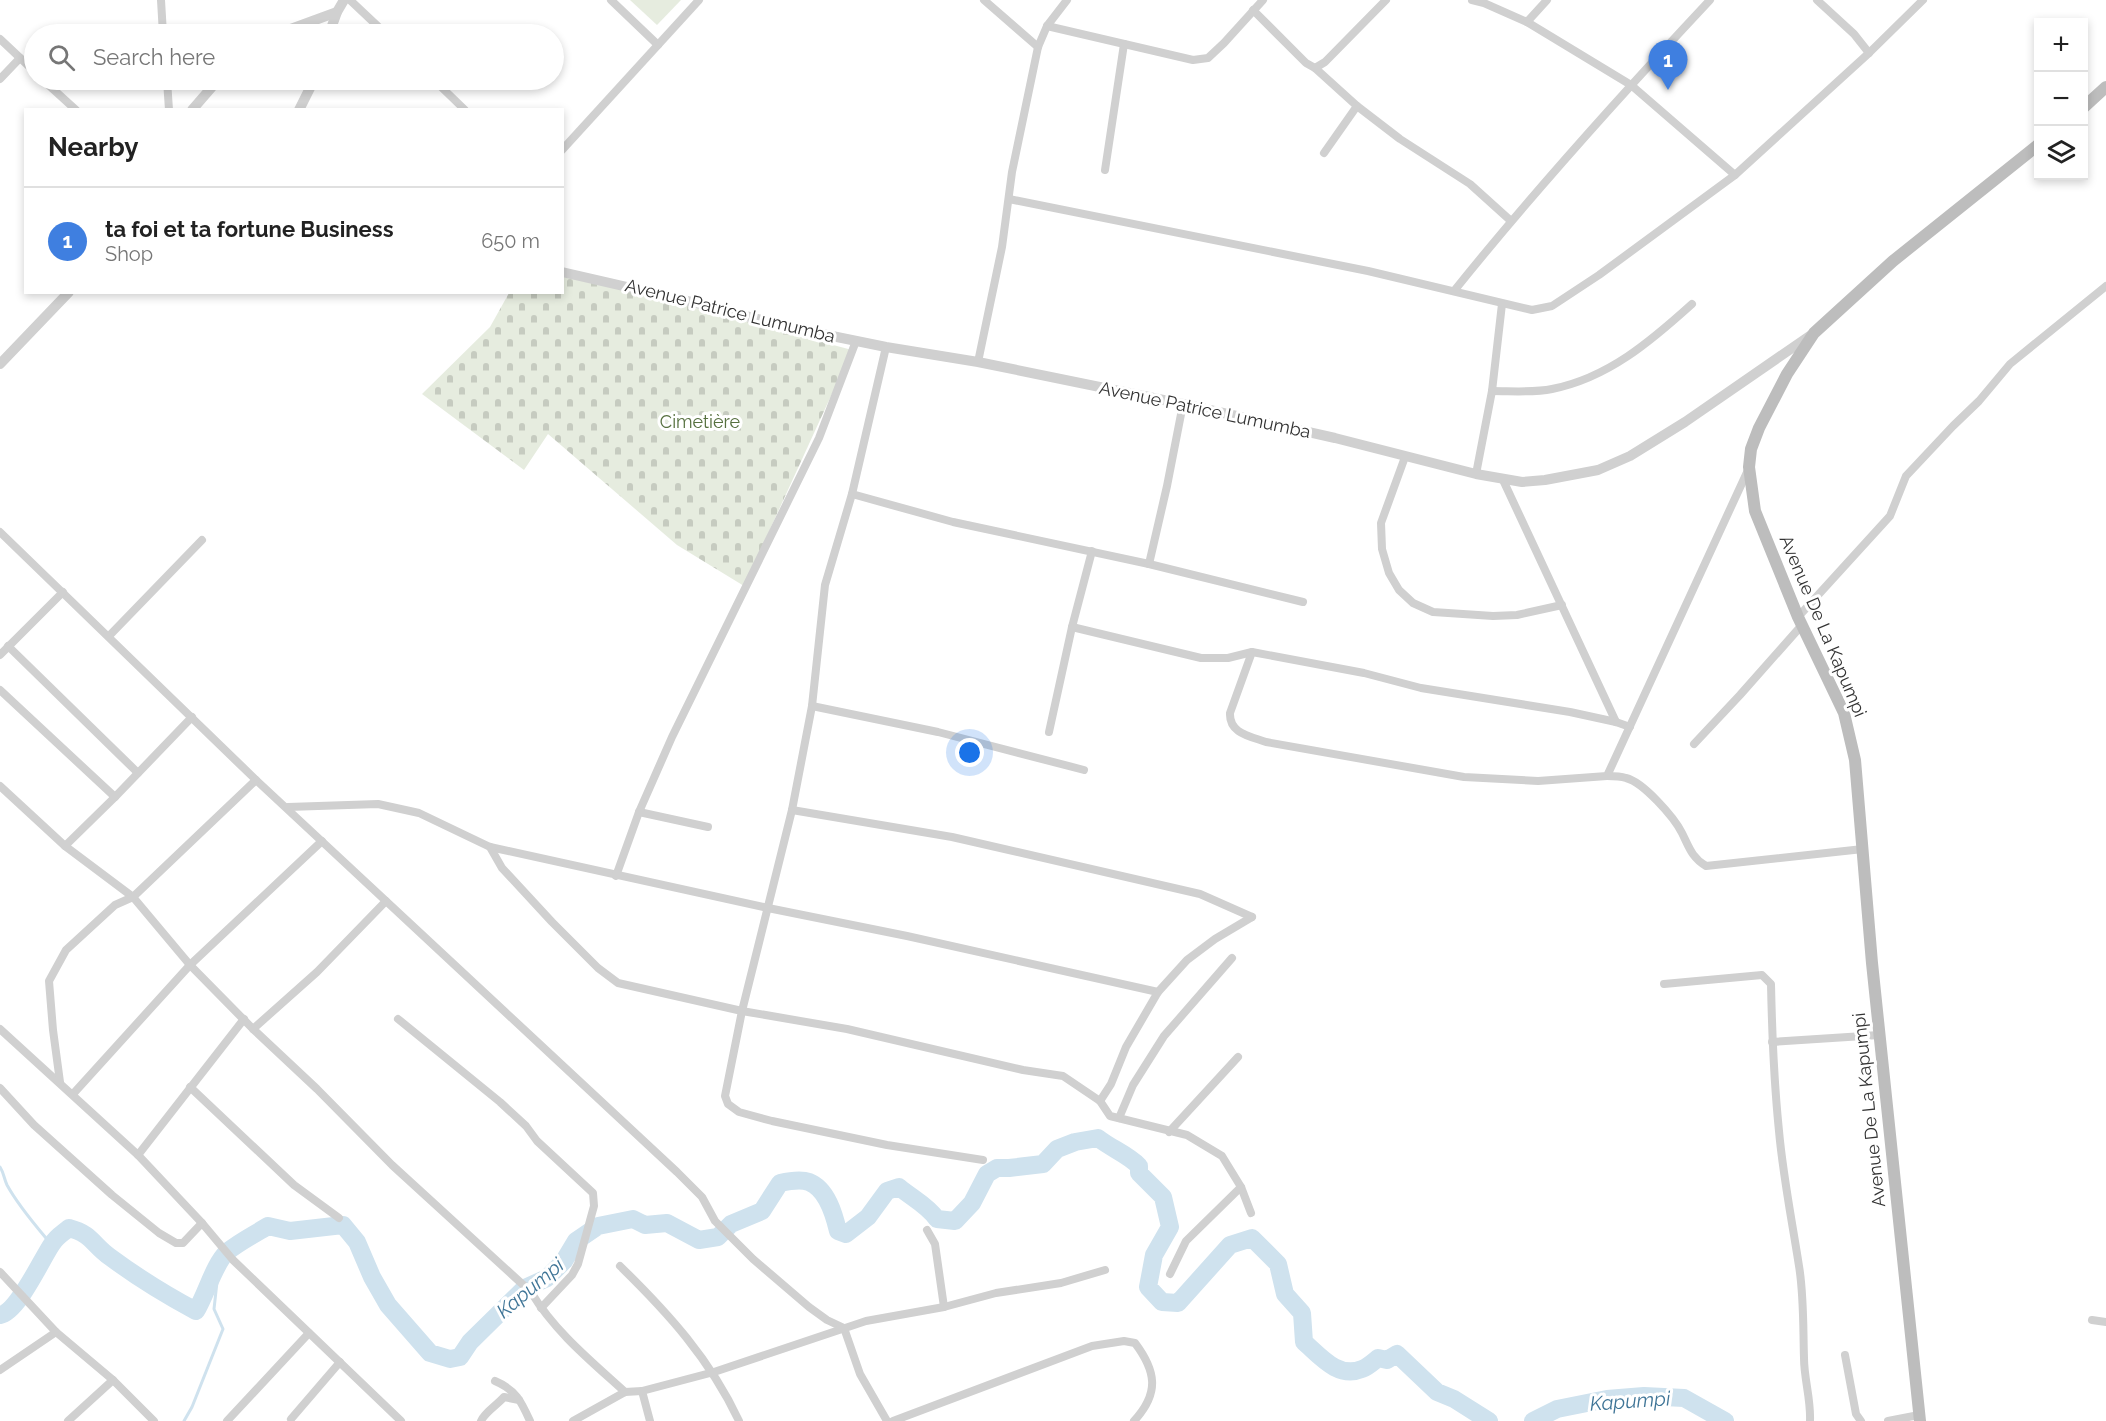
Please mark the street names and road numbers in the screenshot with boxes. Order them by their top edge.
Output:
street label: Avenue Patrice Lumumba [623,274,837,347]
street label: Avenue Patrice Lumumba [1097,377,1313,442]
street label: Avenue De La Kapumpi [1776,532,1871,720]
street label: Avenue De La Kapumpi [1848,1012,1889,1208]

